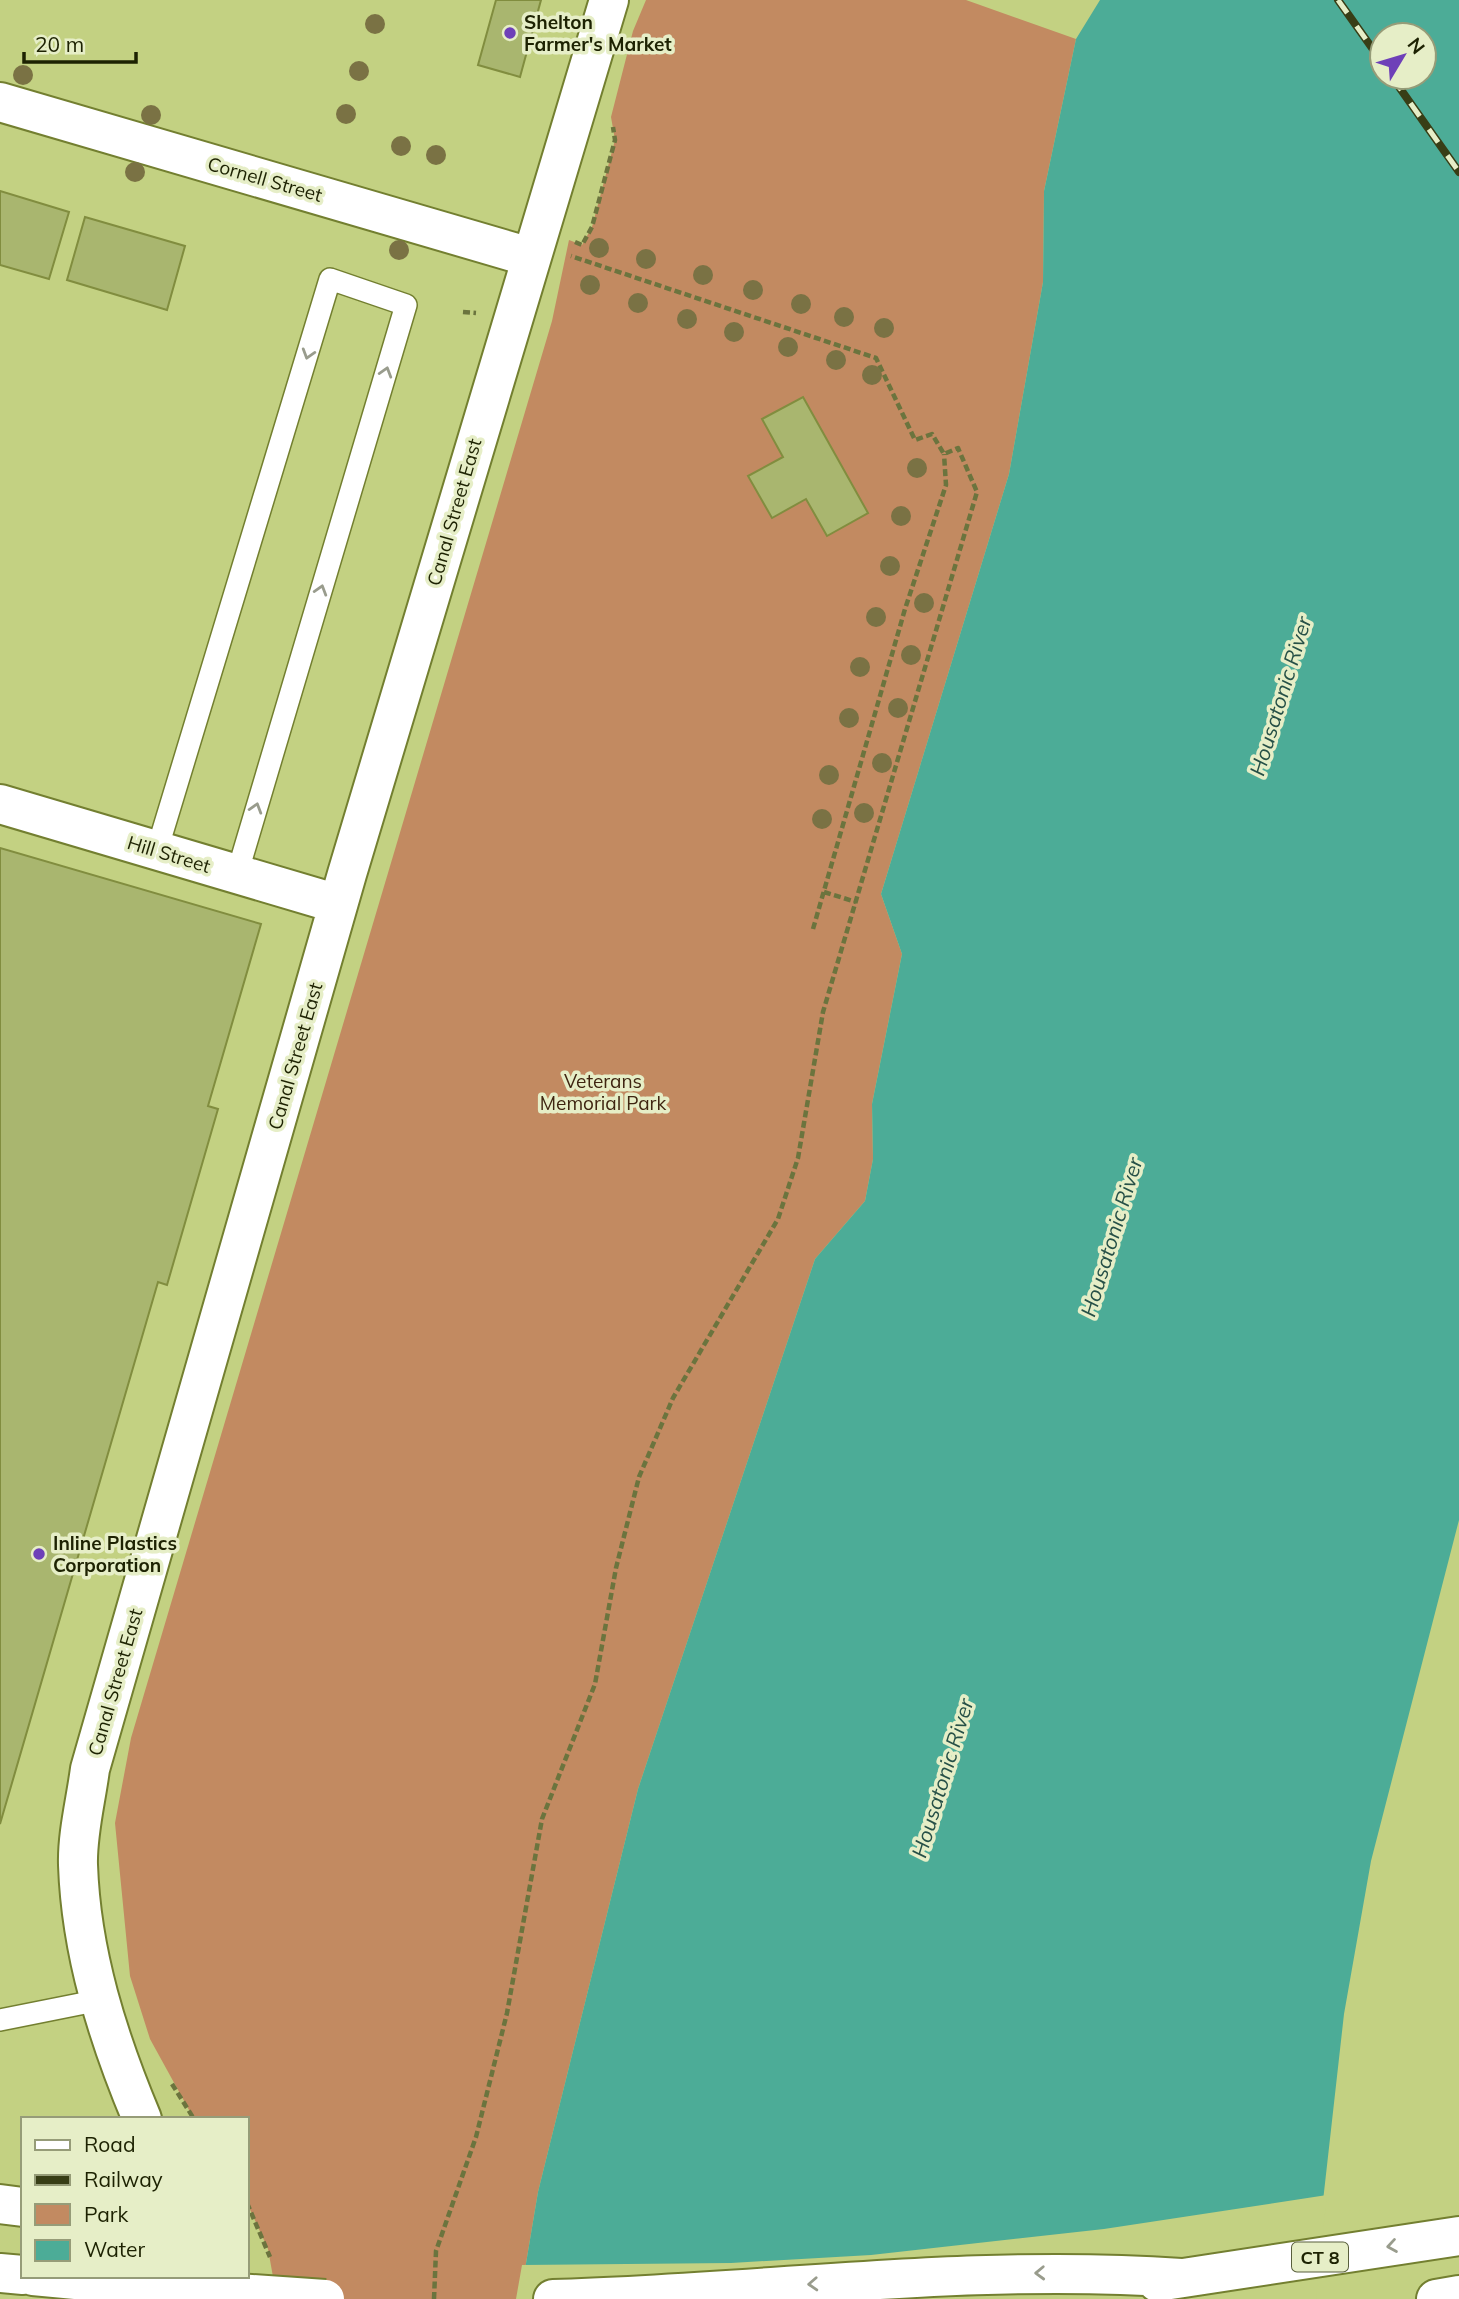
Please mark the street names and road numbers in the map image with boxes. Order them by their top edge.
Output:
street label: Cornell Street [205,151,325,207]
street label: Canal Street East [422,435,487,588]
street label: Hill Street [125,830,214,878]
street label: Canal Street East [263,979,328,1132]
street label: Canal Street East [83,1605,148,1758]
road number: CT 8 [1292,2242,1348,2272]

